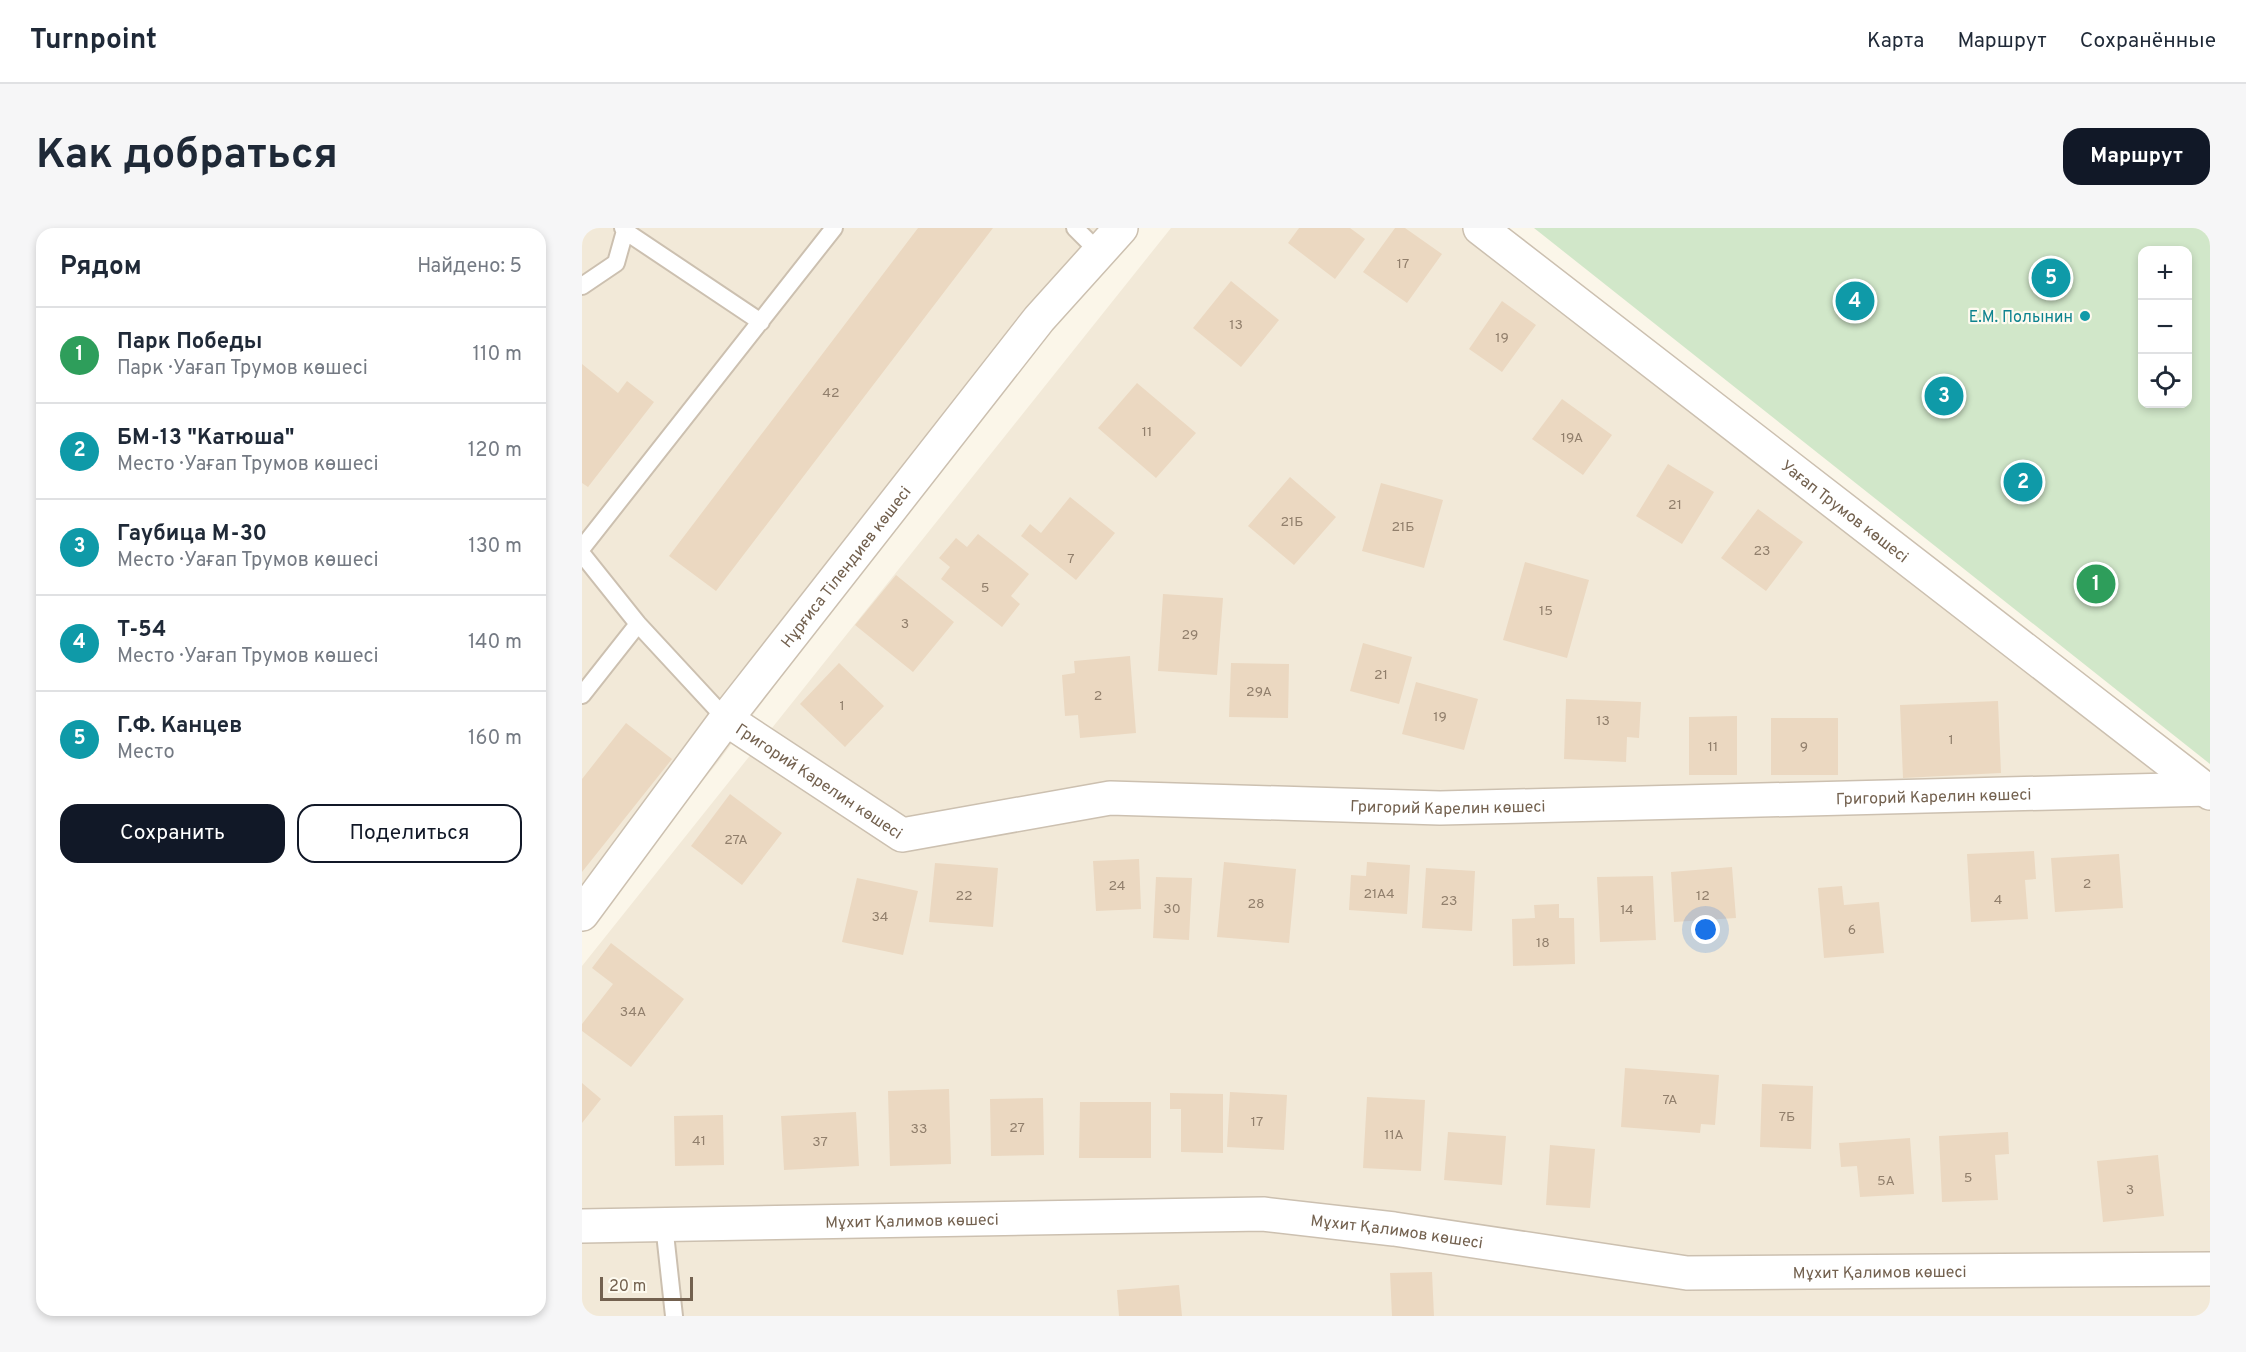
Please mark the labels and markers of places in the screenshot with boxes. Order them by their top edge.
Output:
pin: 5 [2032,256,2070,300]
pin: 4 [1836,278,1874,324]
place label: Е.М. Полынин [1969,308,2073,328]
marker: Е.М. Полынин [2078,309,2092,323]
pin: 3 [1924,374,1964,418]
pin: 2 [2004,460,2042,504]
pin: 1 [2076,562,2116,606]

